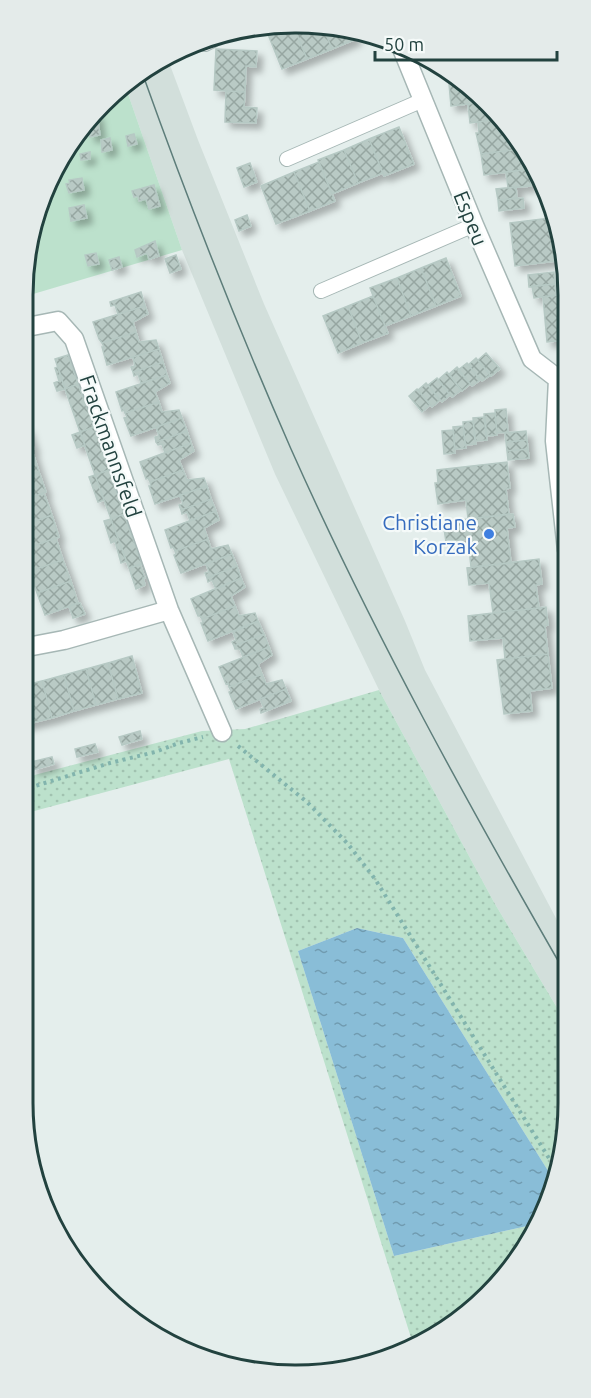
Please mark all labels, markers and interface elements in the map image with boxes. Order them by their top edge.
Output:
scale bar [375,24,556,62]
text: 50 m [384,34,424,54]
street label: Espeu [449,187,493,249]
street label: Frackmannsfeld [75,372,147,520]
place label: Christiane Korzak [382,510,477,558]
marker: Christiane Korzak [482,527,496,541]

